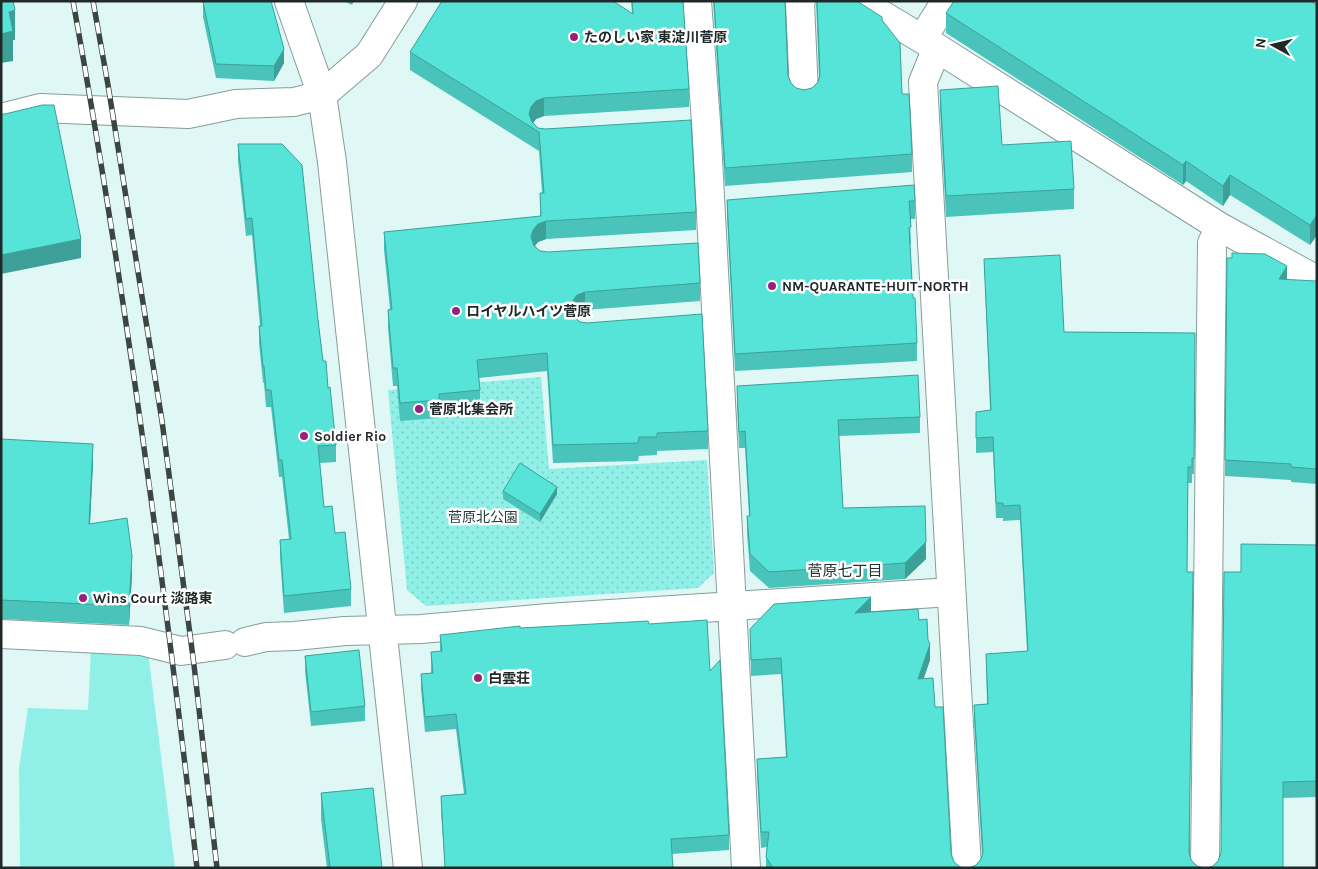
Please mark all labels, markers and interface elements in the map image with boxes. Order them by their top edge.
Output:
north arrow [1248,20,1298,70]
place label: たのしい家 東淀川菅原 [584,29,728,46]
marker: たのしい家 東淀川菅原 [568,31,580,43]
text: N [1252,37,1270,49]
place label: NM-QUARANTE-HUIT-NORTH [782,278,969,295]
marker: NM-QUARANTE-HUIT-NORTH [766,280,778,292]
place label: ロイヤルハイツ菅原 [466,303,591,320]
marker: ロイヤルハイツ菅原 [450,305,462,317]
place label: 菅原北集会所 [429,401,513,418]
marker: 菅原北集会所 [413,403,425,415]
place label: Soldier Rio [314,428,386,445]
marker: Soldier Rio [298,430,310,442]
park label: 菅原北公園 [448,509,518,526]
district label: 菅原七丁目 [807,562,883,580]
place label: Wins Court 淡路東 [93,590,213,607]
marker: Wins Court 淡路東 [77,592,89,604]
place label: 白雲荘 [488,670,530,687]
marker: 白雲荘 [472,672,484,684]

